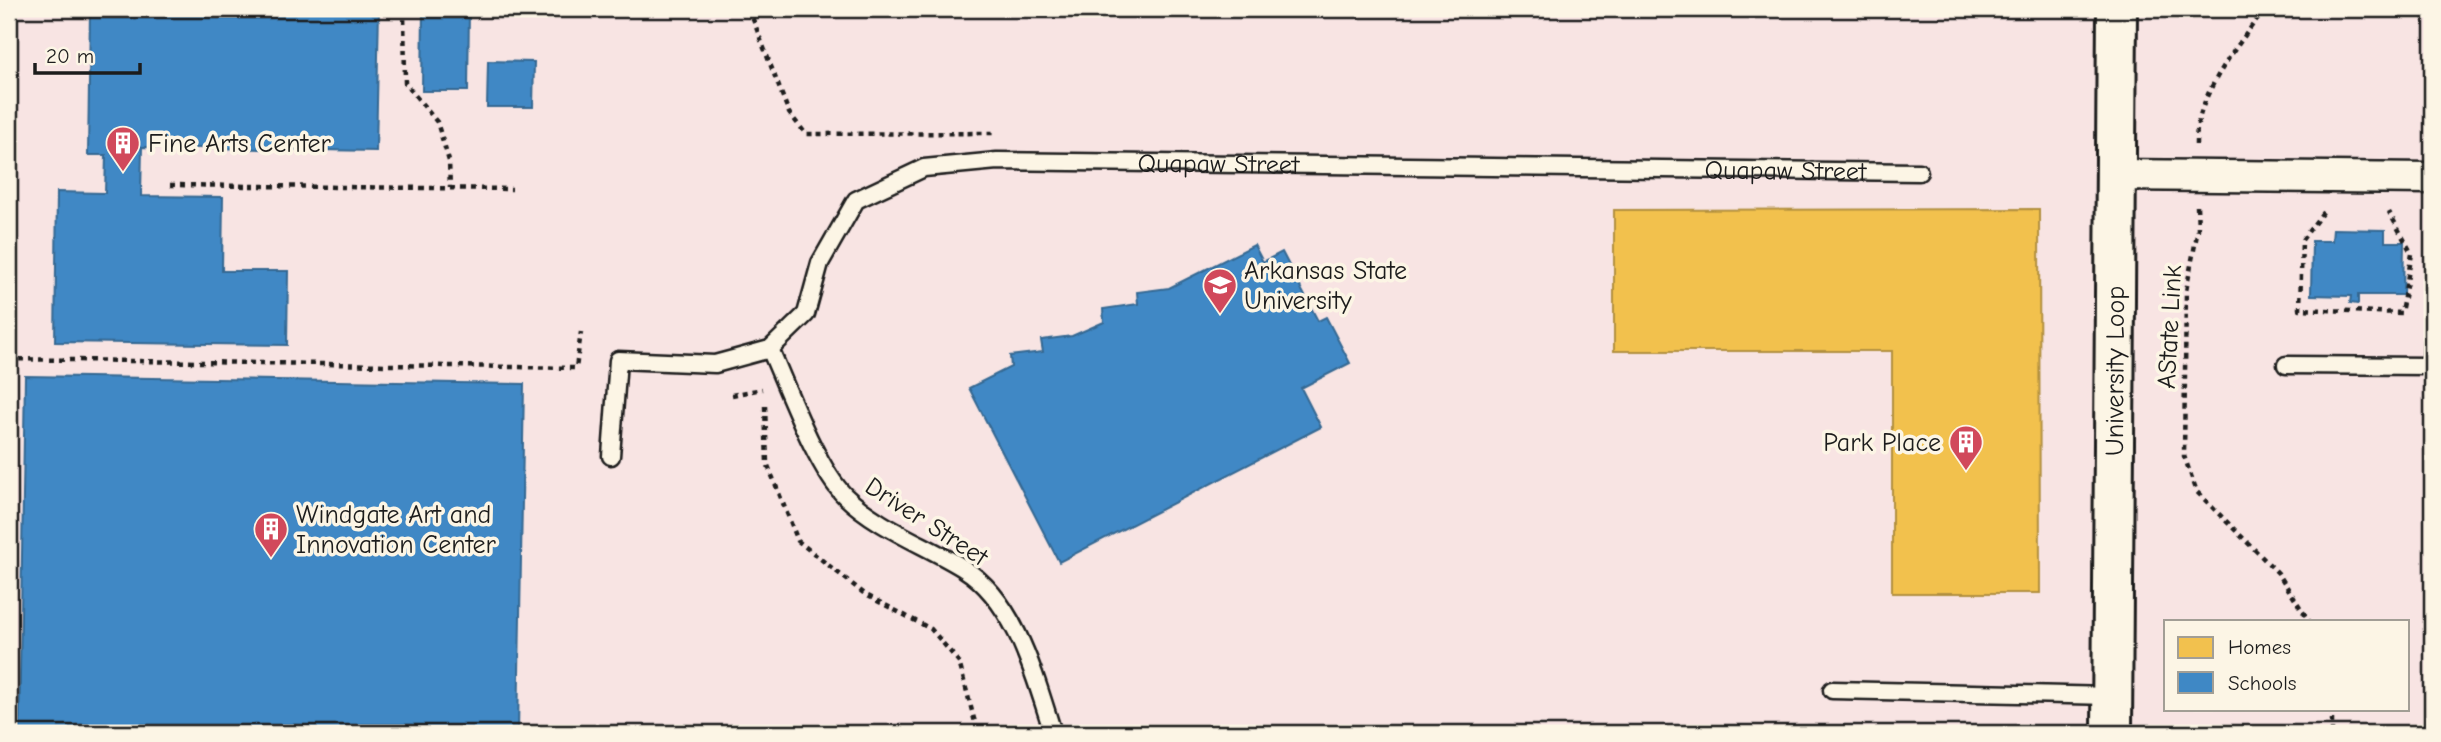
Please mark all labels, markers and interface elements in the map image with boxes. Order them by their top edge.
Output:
scale bar [35,32,140,76]
text: 20 m [46,44,94,68]
building icon: Fine Arts Center [104,124,142,173]
place label: Fine Arts Center [148,129,331,159]
street label: Quapaw Street [1137,149,1301,181]
street label: Quapaw Street [1704,155,1868,187]
place label: Arkansas State University [1244,256,1407,316]
street label: AState Link [2152,264,2188,390]
school or university icon: Arkansas State University [1201,266,1239,315]
street label: University Loop [2100,286,2131,456]
building icon: Park Place [1947,423,1985,472]
place label: Park Place [1823,428,1941,458]
street label: Driver Street [860,471,995,573]
place label: Windgate Art and Innovation Center [296,500,496,560]
building icon: Windgate Art and Innovation Center [252,510,290,559]
legend [2164,620,2410,710]
text: Homes [2228,635,2291,659]
text: Schools [2228,671,2297,695]

